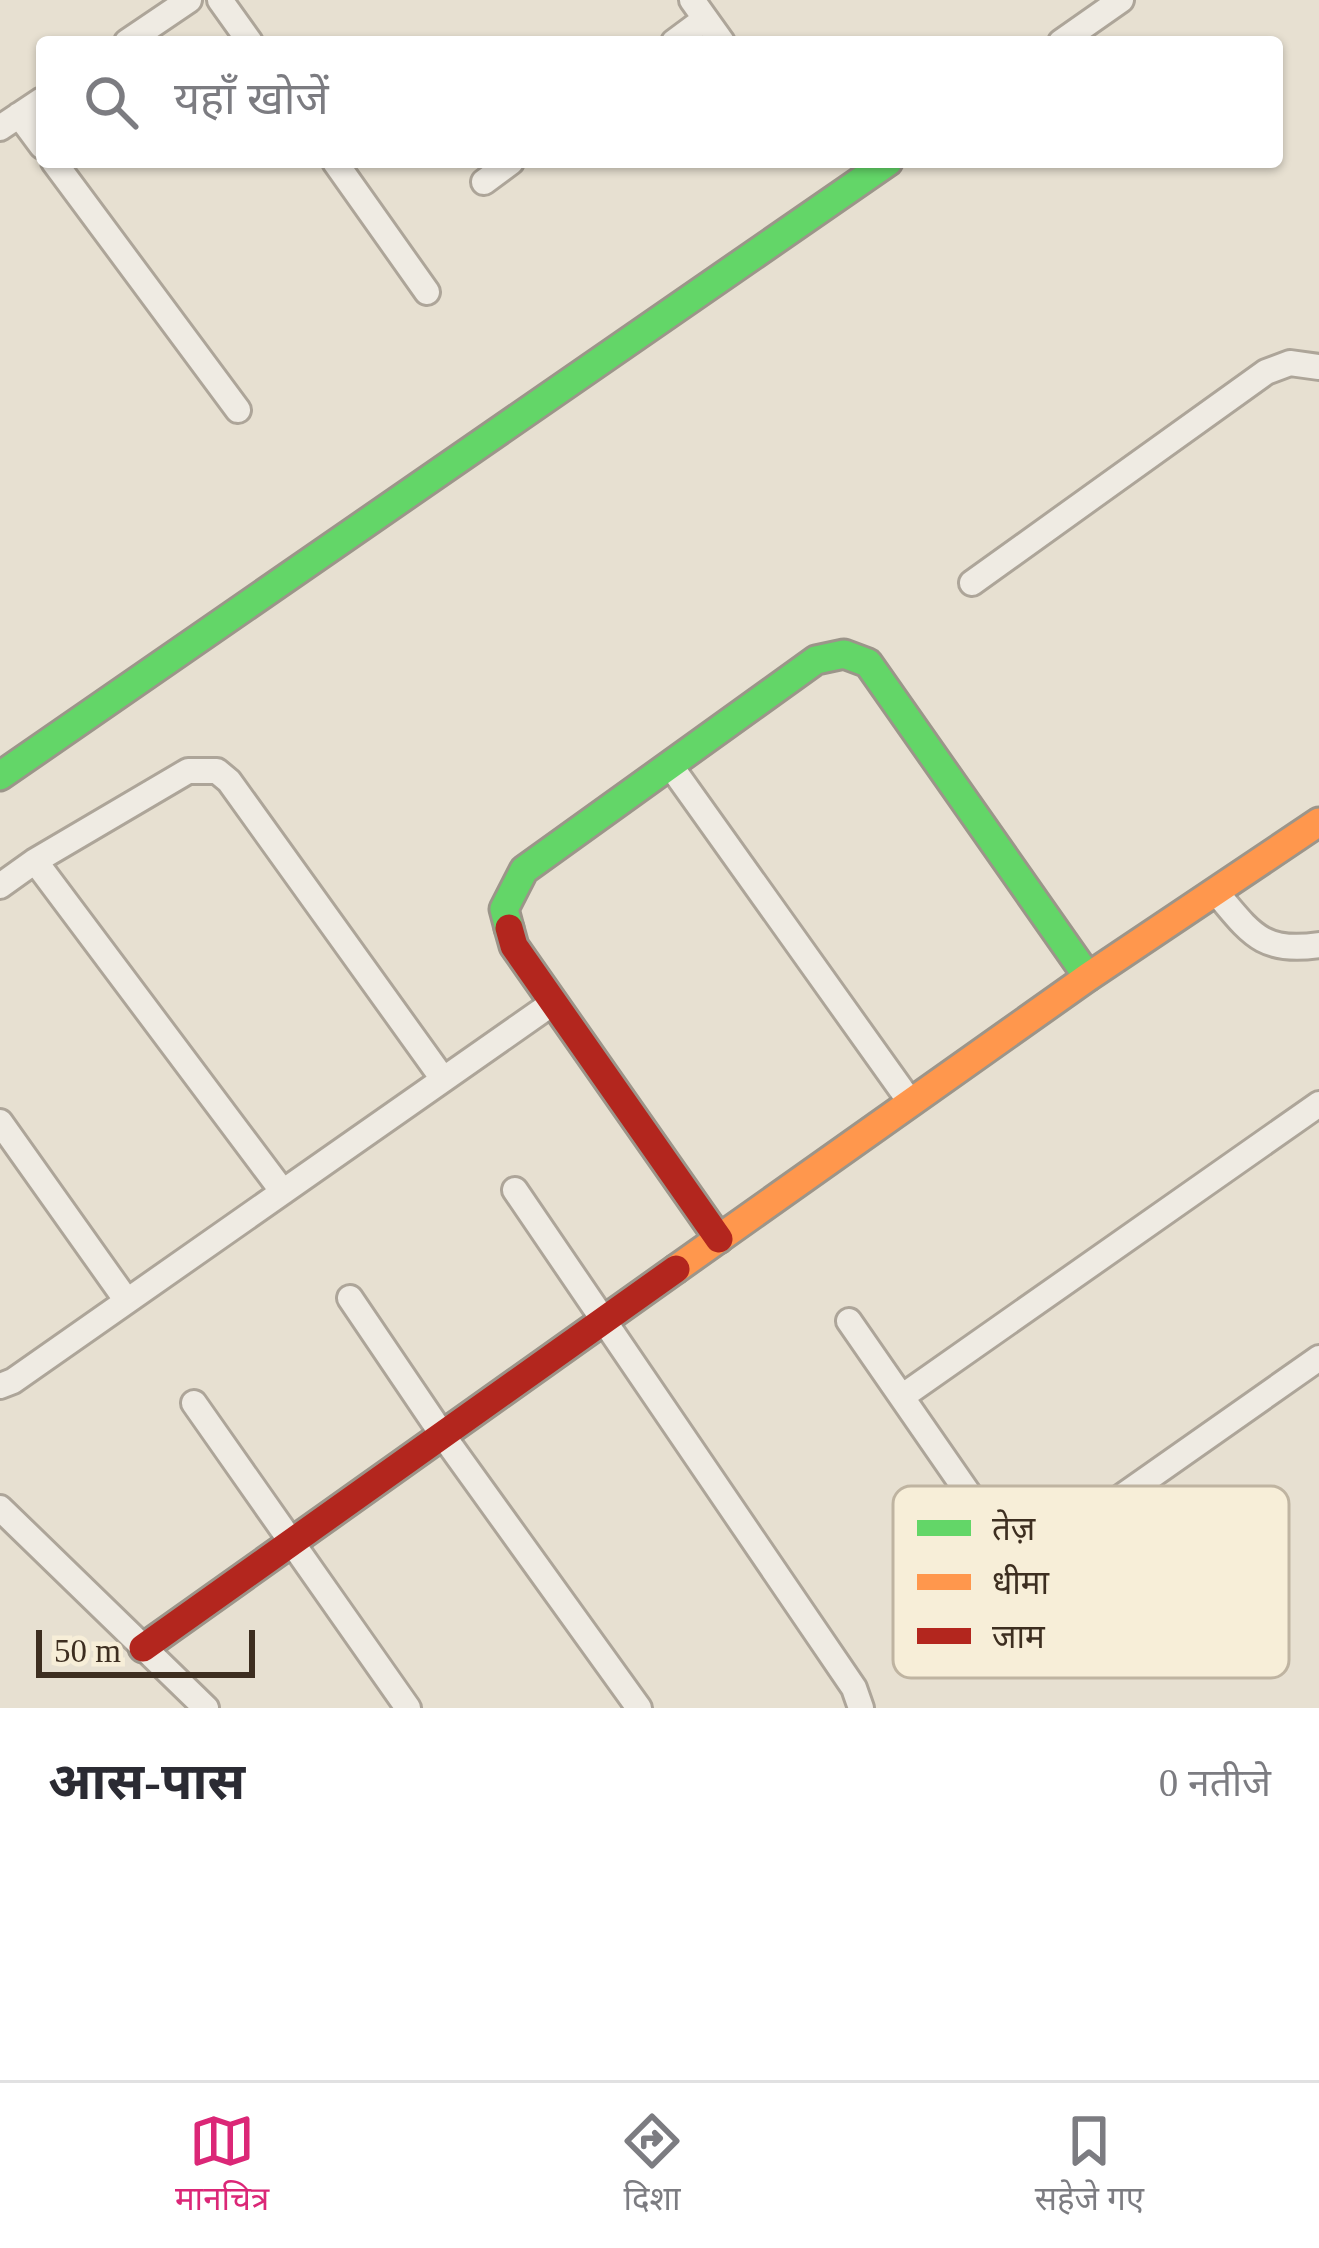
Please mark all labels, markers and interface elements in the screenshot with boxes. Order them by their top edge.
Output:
search box [36,36,1283,168]
icon: search [78,69,144,135]
text: यहाँ खोजें [174,74,329,124]
legend [893,1486,1289,1678]
text: तेज़ [992,1509,1036,1547]
text: धीमा [992,1564,1051,1601]
text: जाम [992,1619,1046,1655]
scale bar [36,1624,255,1677]
text: 50 m [54,1633,121,1669]
text: आस-पास [48,1754,245,1810]
text: 0 नतीजे [1159,1761,1271,1804]
tab: मानचित्र [175,2108,269,2223]
tab: दिशा [619,2108,685,2223]
tab: सहेजे गए [1035,2108,1144,2223]

